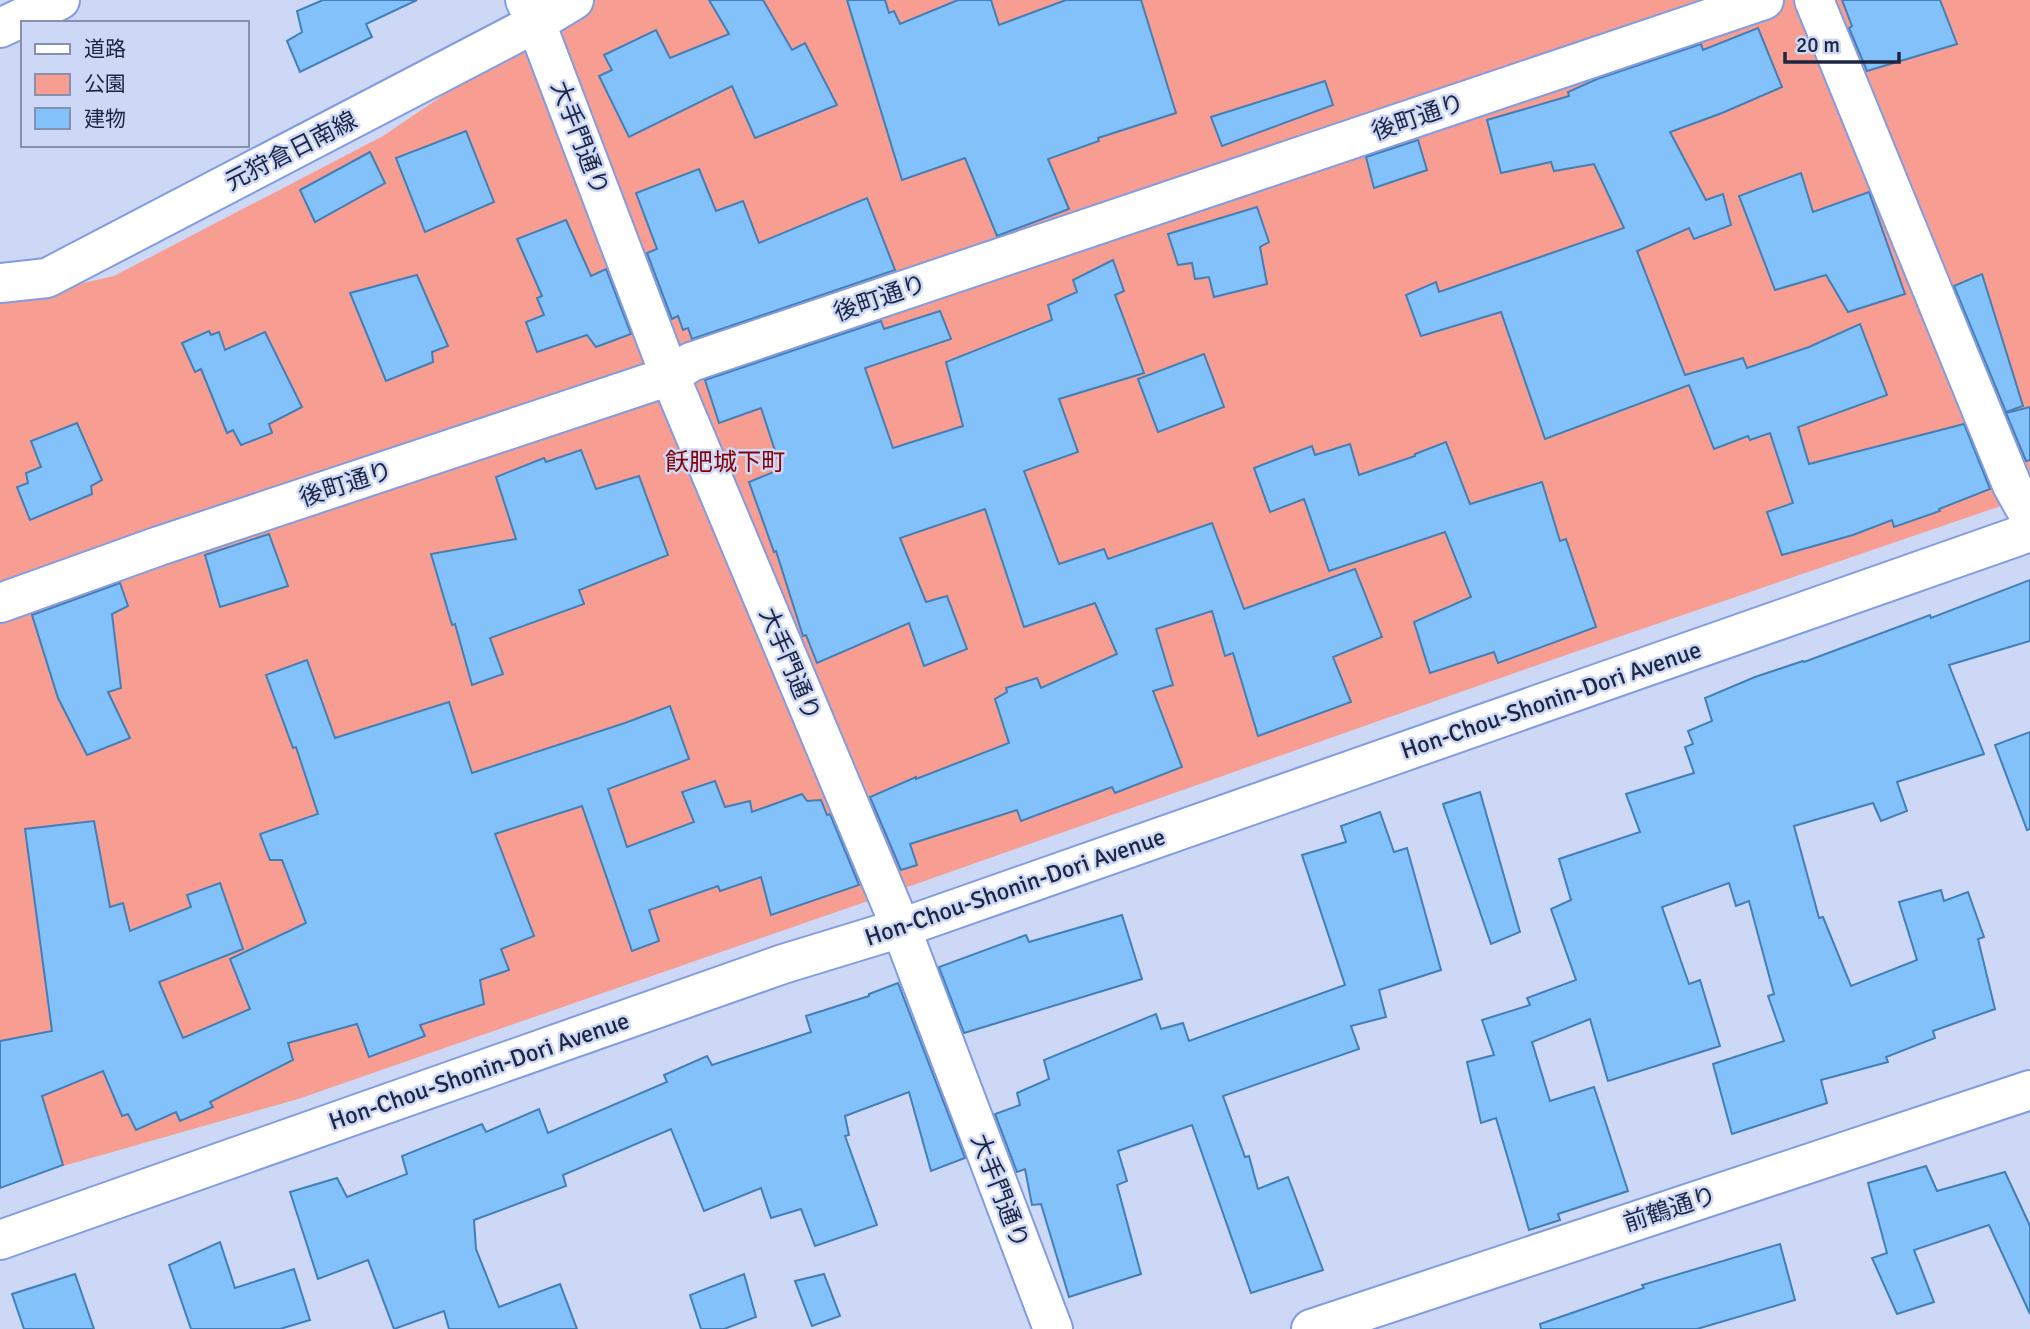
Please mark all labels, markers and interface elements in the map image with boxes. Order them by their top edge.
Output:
legend [21,21,248,147]
scale bar [1785,21,1899,65]
text: 20 m [1796,32,1840,58]
text: 道路 [84,36,126,62]
text: 公園 [84,71,126,97]
street label: 大手門通り [544,77,616,199]
street label: 後町通り [1368,87,1468,147]
street label: 元狩倉日南線 [220,105,362,197]
text: 建物 [84,106,126,132]
street label: 後町通り [830,268,930,328]
park label: 飫肥城下町 [665,447,785,477]
street label: 後町通り [296,455,396,513]
street label: 大手門通り [753,603,827,725]
street label: Hon-Chou-Shonin-Dori Avenue [1397,634,1705,766]
street label: Hon-Chou-Shonin-Dori Avenue [861,821,1169,953]
street label: Hon-Chou-Shonin-Dori Avenue [325,1005,633,1137]
street label: 大手門通り [964,1130,1036,1252]
street label: 前鶴通り [1620,1180,1720,1238]

